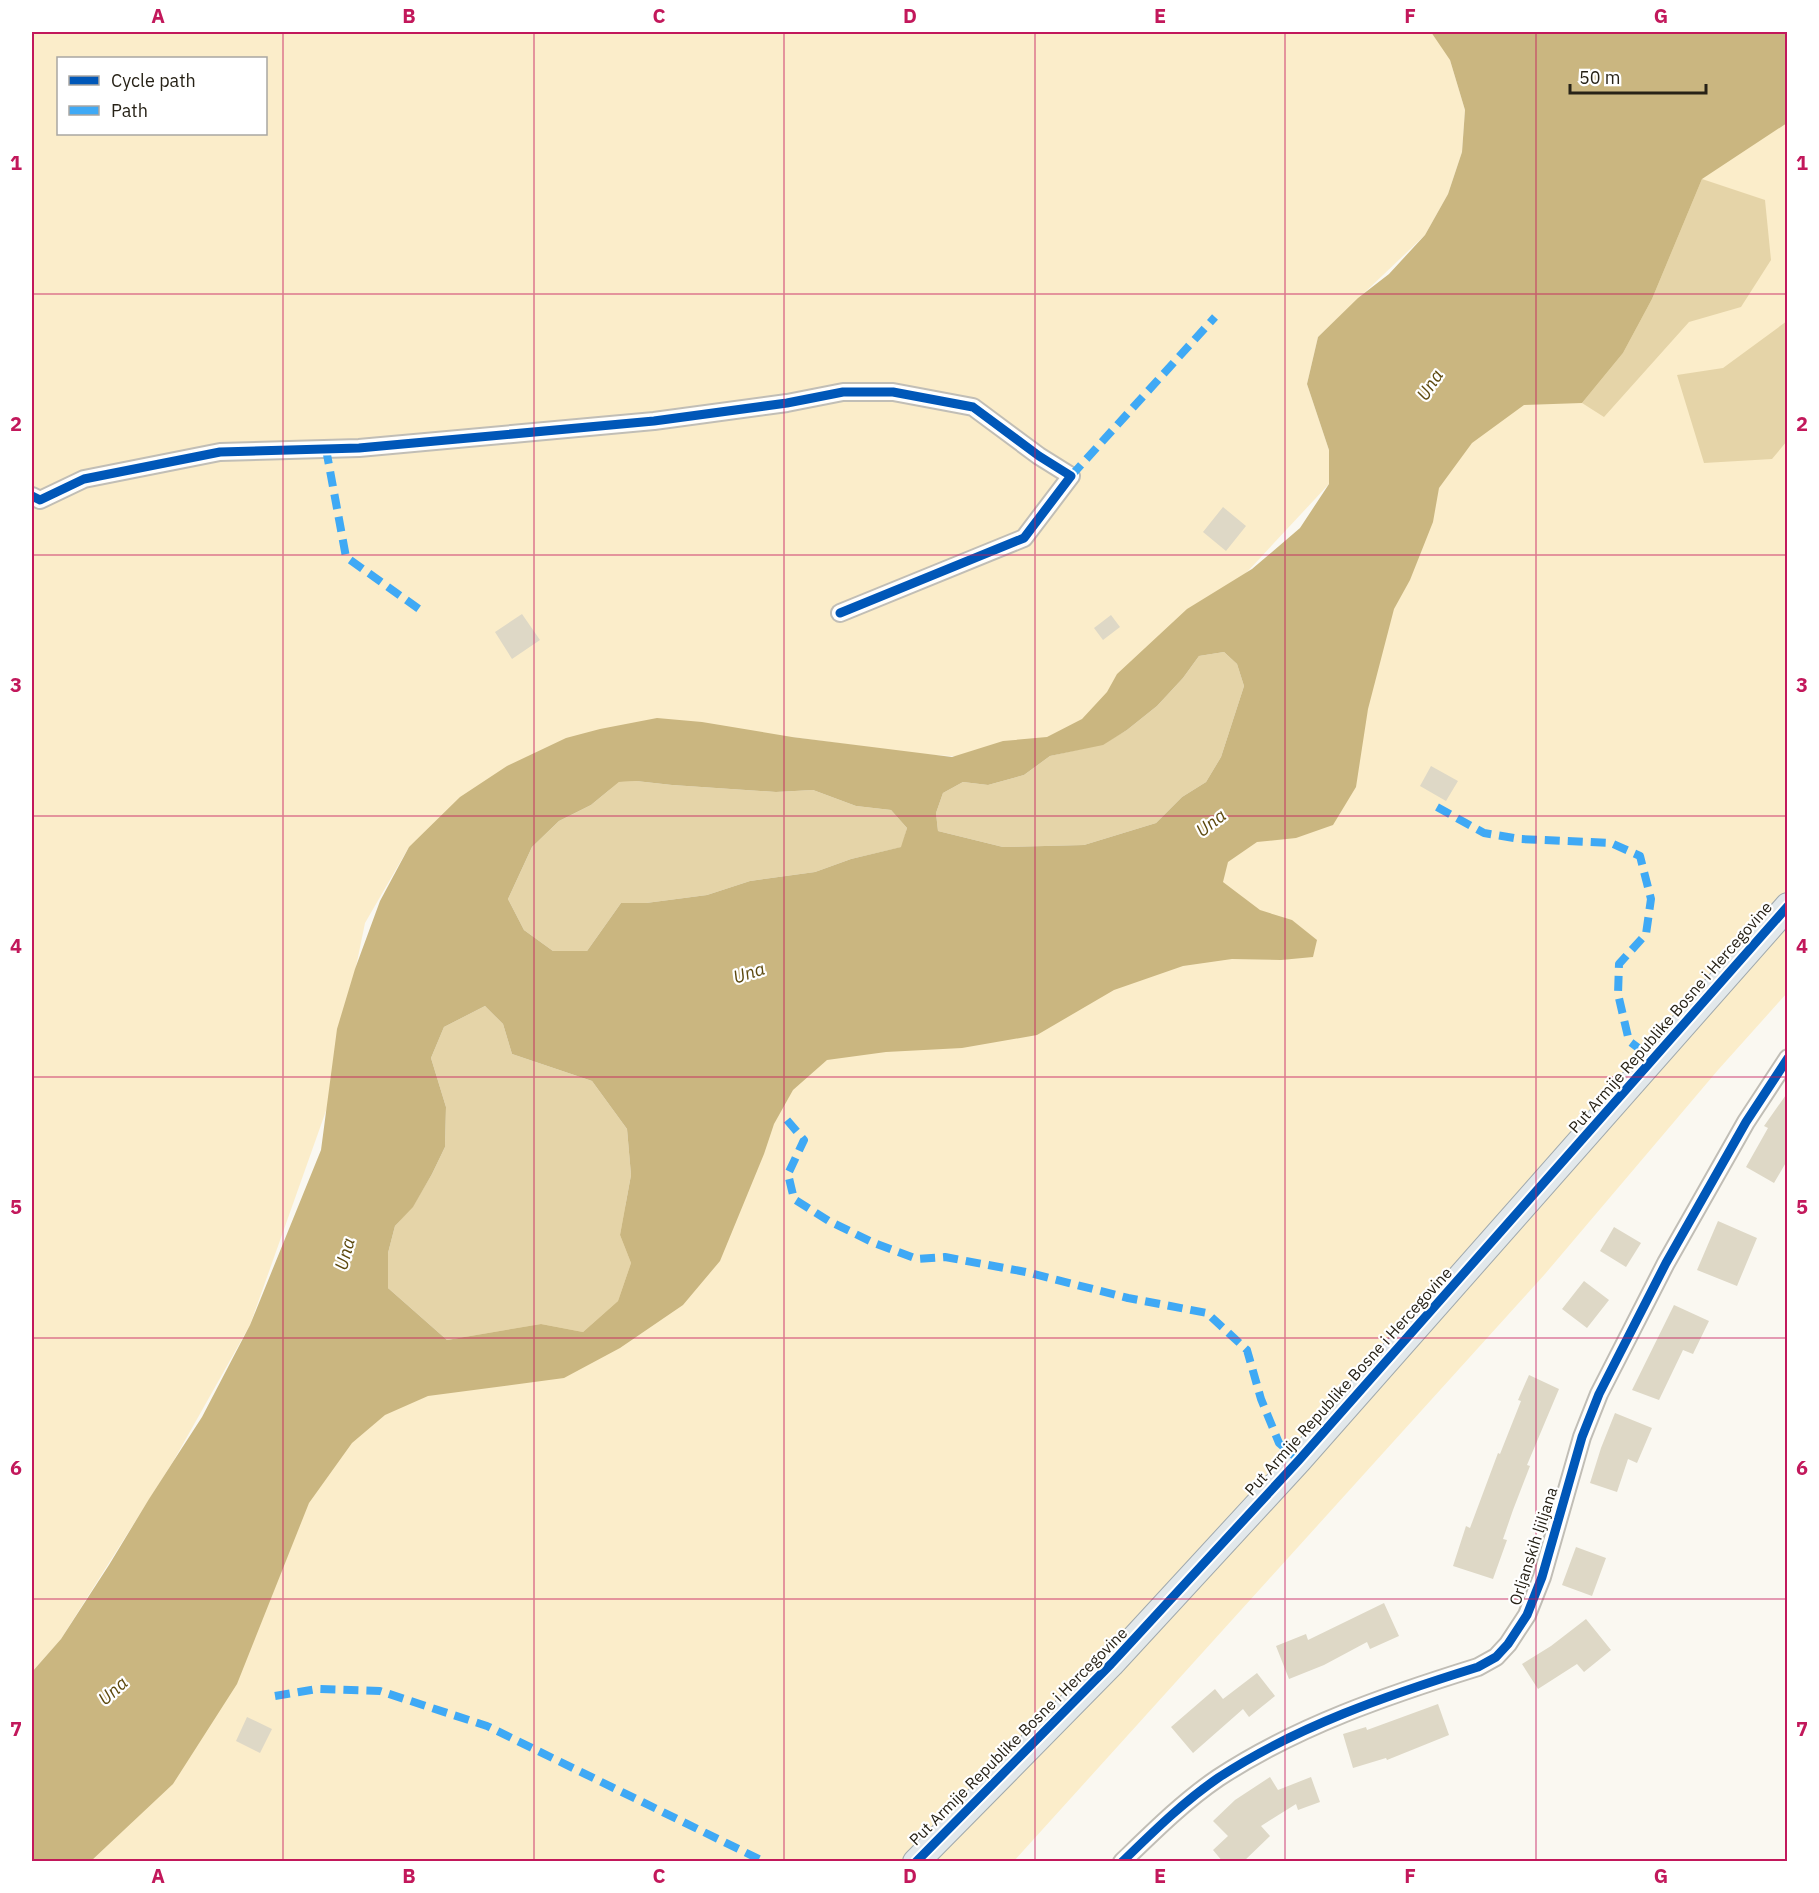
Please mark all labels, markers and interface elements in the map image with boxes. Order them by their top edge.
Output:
text: A [151,2,165,29]
text: B [402,2,416,29]
text: C [652,2,666,29]
text: D [903,2,917,29]
text: E [1154,2,1166,29]
text: F [1404,2,1416,29]
text: G [1654,2,1668,29]
legend [57,57,267,135]
scale bar [1570,57,1706,95]
text: 50 m [1579,66,1621,89]
text: Cycle path [111,69,196,92]
text: Path [111,99,148,122]
text: 1 [10,149,22,176]
text: 1 [1796,149,1808,176]
water label: Una [1411,365,1448,405]
text: 2 [10,410,22,437]
text: 2 [1796,410,1808,437]
text: 3 [10,671,22,698]
text: 3 [1796,671,1808,698]
water label: Una [1191,804,1231,842]
street label: Put Armije Republike Bosne i Hercegovine [1564,897,1776,1137]
text: 4 [10,932,22,959]
text: 4 [1796,932,1808,959]
water label: Una [730,957,768,988]
text: 5 [10,1193,22,1220]
text: 5 [1796,1193,1808,1220]
water label: Una [329,1235,360,1273]
street label: Put Armije Republike Bosne i Hercegovine [1240,1262,1456,1499]
text: 6 [10,1454,22,1481]
text: 6 [1796,1454,1808,1481]
street label: Orljanskih ljiljana [1504,1484,1562,1608]
street label: Put Armije Republike Bosne i Hercegovine [905,1623,1131,1849]
water label: Una [93,1671,132,1710]
text: 7 [10,1715,22,1742]
text: 7 [1796,1715,1808,1742]
text: A [151,1862,165,1889]
text: B [402,1862,416,1889]
text: C [652,1862,666,1889]
text: D [903,1862,917,1889]
text: E [1154,1862,1166,1889]
text: F [1404,1862,1416,1889]
text: G [1654,1862,1668,1889]

